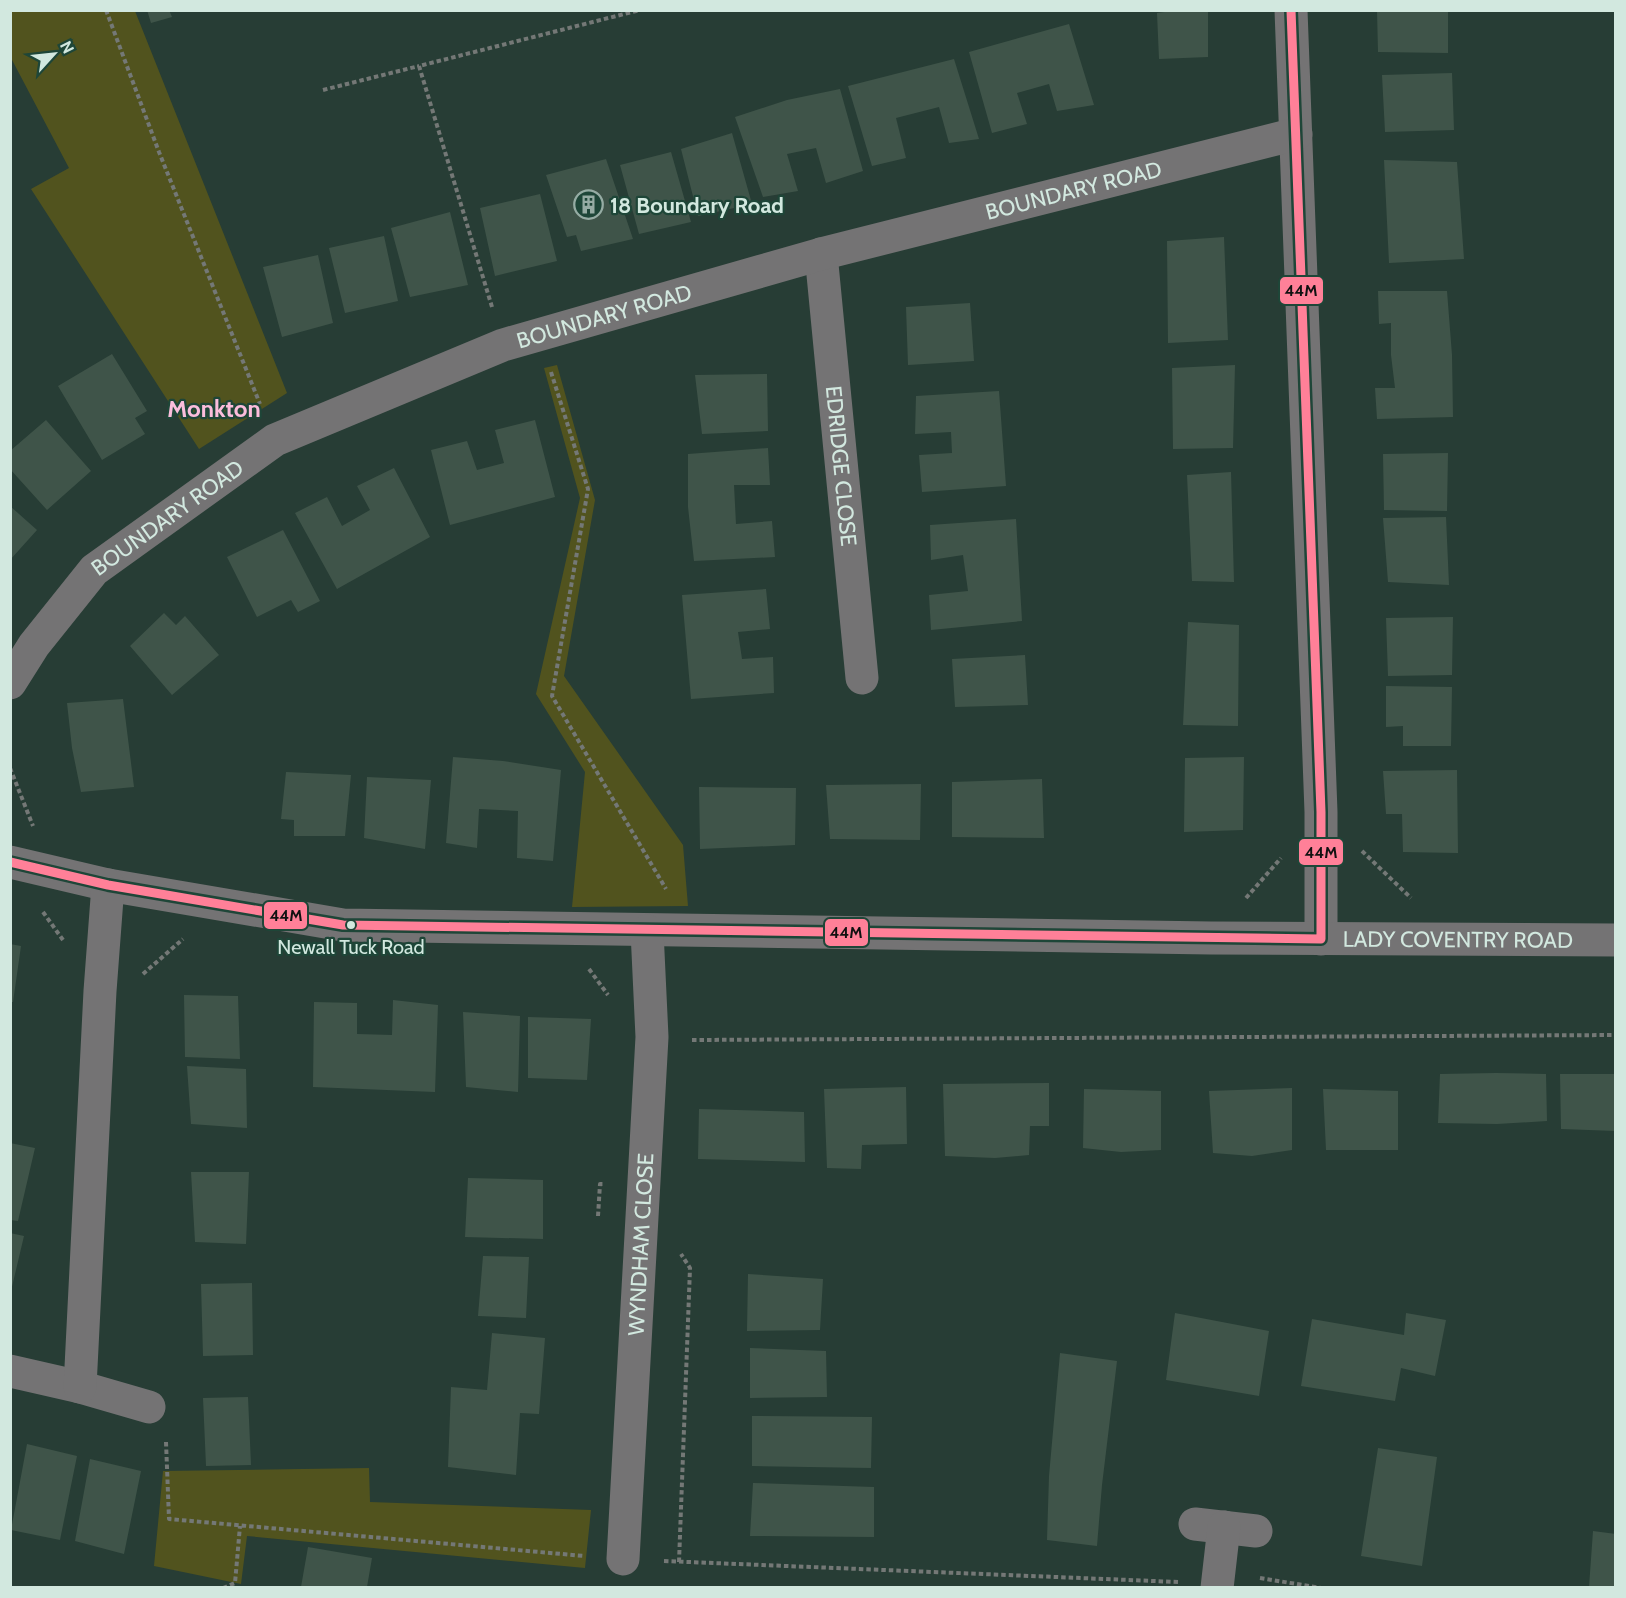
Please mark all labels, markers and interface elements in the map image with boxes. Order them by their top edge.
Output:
north arrow [24,24,84,84]
text: N [56,38,78,57]
street label: BOUNDARY ROAD [983,155,1165,226]
building icon: 18 Boundary Road [573,189,605,221]
place label: 18 Boundary Road [610,192,784,219]
line badge: 44M [1279,276,1324,305]
street label: BOUNDARY ROAD [514,279,695,354]
text: 44M [1284,281,1318,300]
street label: EDRIDGE CLOSE [820,385,862,548]
district label: Monkton [167,394,261,423]
street label: BOUNDARY ROAD [86,454,249,582]
line badge: 44M [1298,838,1344,866]
text: 44M [1304,843,1338,862]
line badge: 44M [263,901,308,930]
text: 44M [269,906,303,925]
line badge: 44M [824,918,869,947]
marker: Newall Tuck Road [345,919,357,931]
text: 44M [829,923,863,942]
street label: LADY COVENTRY ROAD [1343,926,1573,954]
place label: Newall Tuck Road [277,935,425,959]
street label: WYNDHAM CLOSE [622,1152,660,1337]

